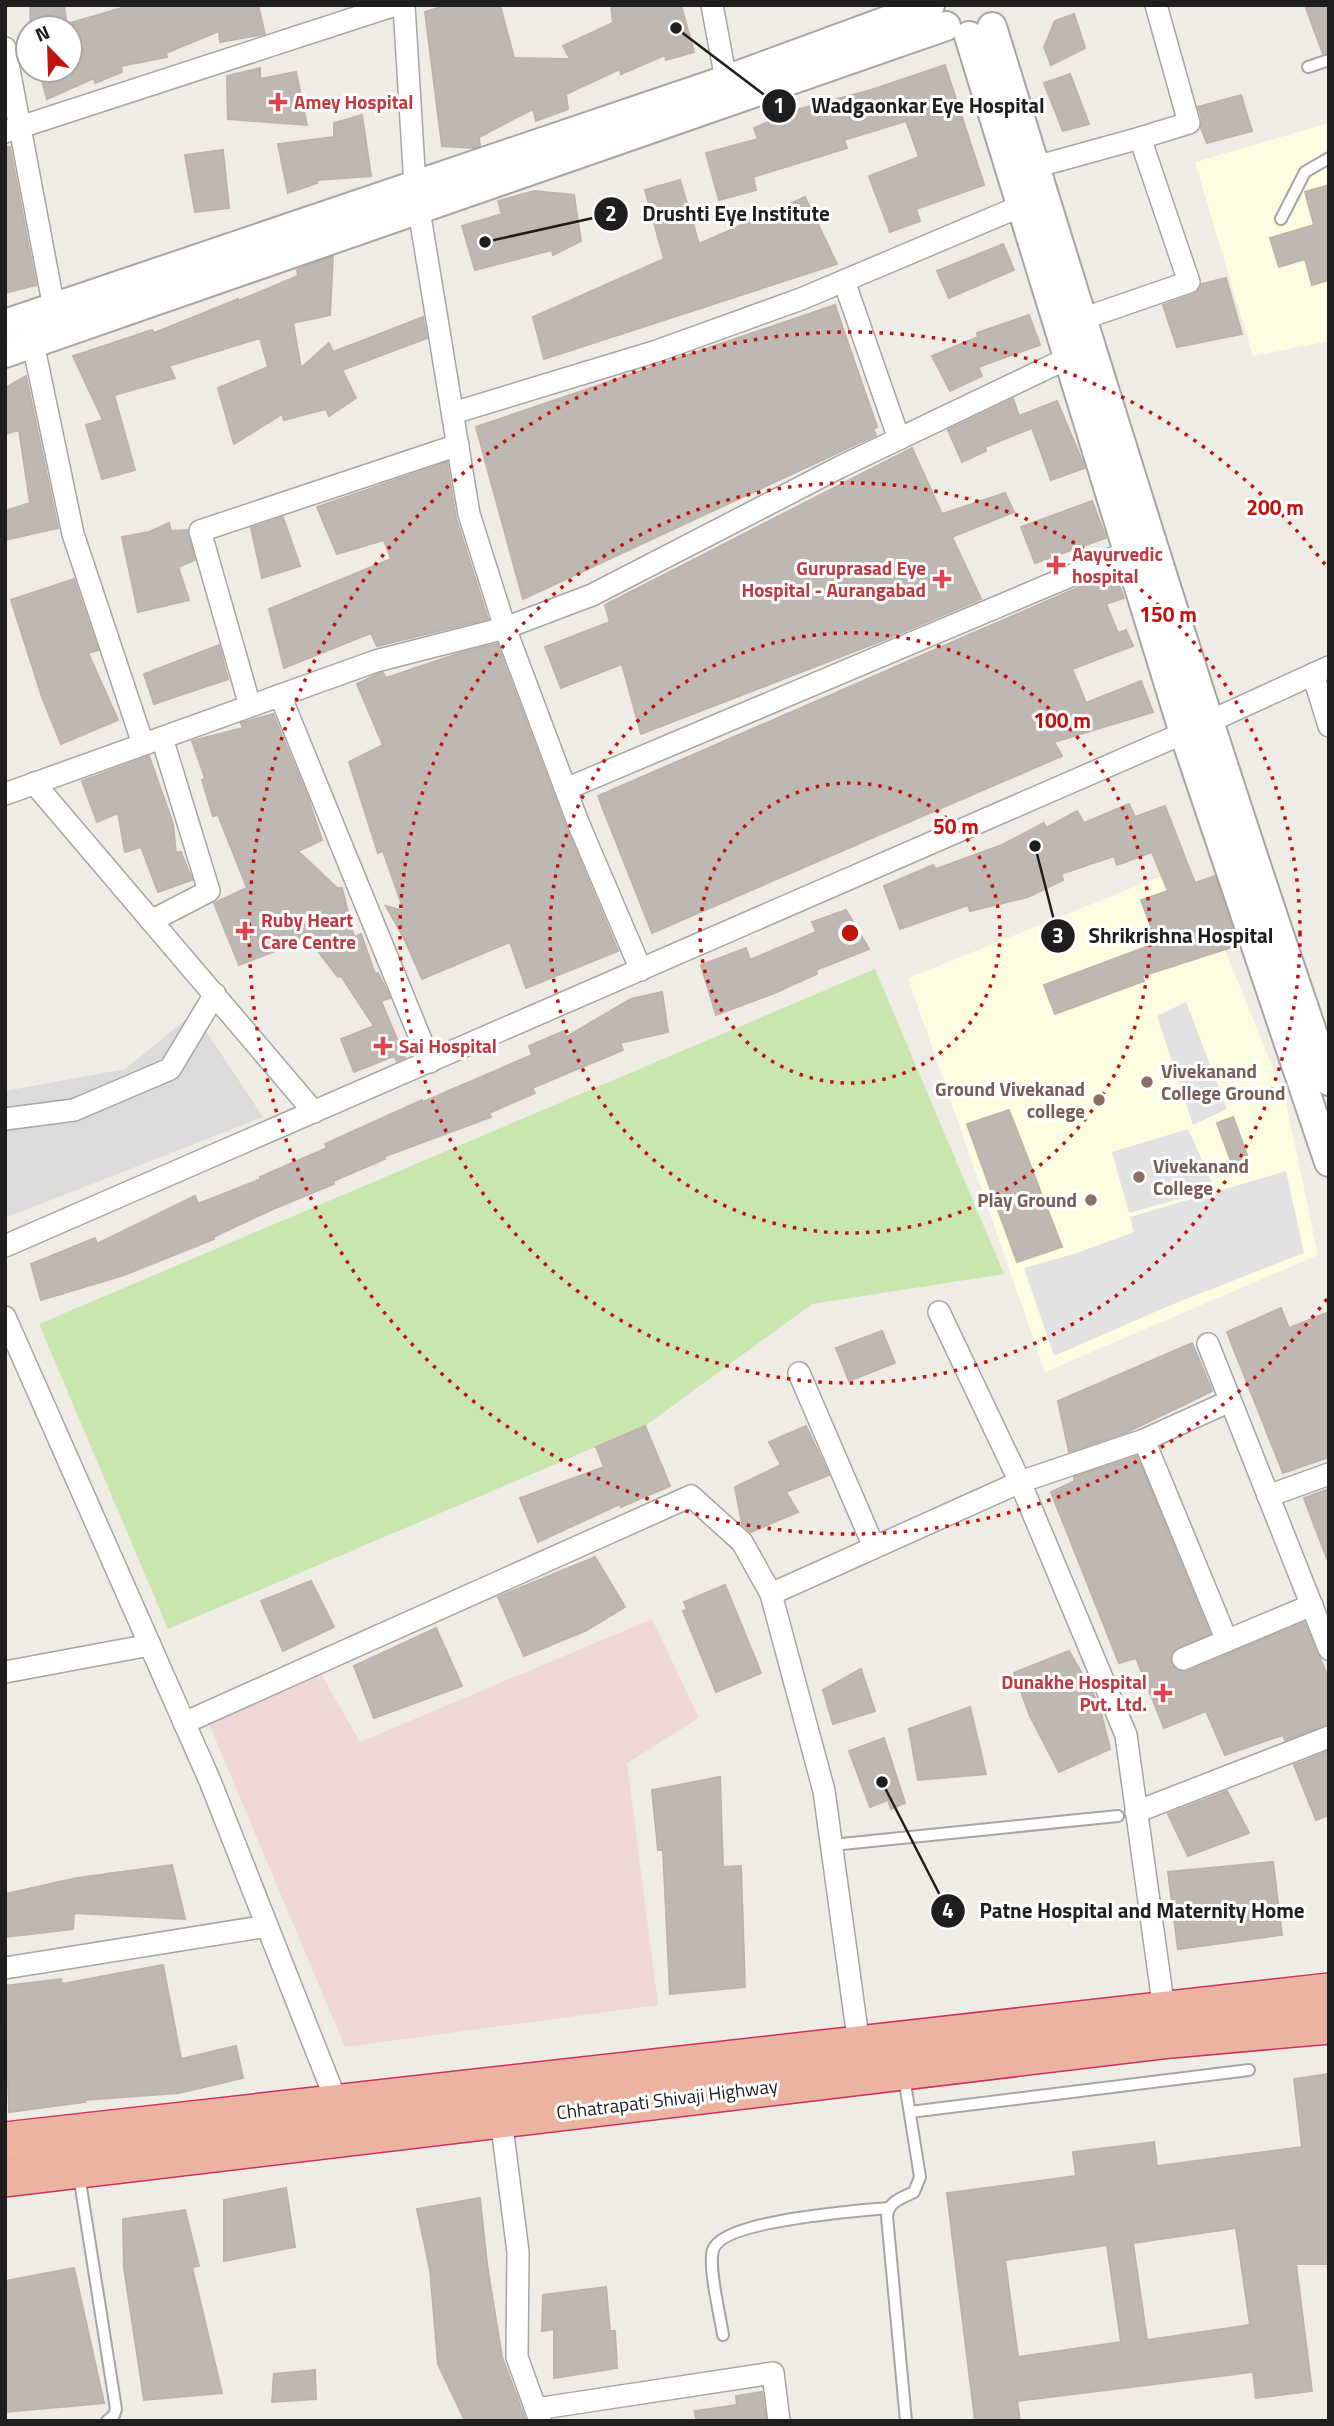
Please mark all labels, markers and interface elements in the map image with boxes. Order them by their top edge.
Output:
north arrow [14,14,84,84]
text: N [30,17,54,49]
callout: Wadgaonkar Eye Hospital [762,85,1058,127]
place label: Amey Hospital [294,87,413,116]
text: 1 [773,89,785,121]
text: Wadgaonkar Eye Hospital [811,89,1045,121]
marker: Amey Hospital [268,92,288,112]
callout: Drushti Eye Institute [593,193,844,235]
text: 2 [605,197,617,229]
text: Drushti Eye Institute [642,197,830,229]
text: 200 m [1246,491,1304,523]
place label: Aayurvedic hospital [1072,539,1163,590]
place label: Guruprasad Eye Hospital - Aurangabad [742,553,926,604]
marker: Aayurvedic hospital [1046,555,1066,575]
marker: Guruprasad Eye Hospital - Aurangabad [932,569,952,589]
text: 150 m [1139,598,1197,630]
text: 100 m [1033,704,1091,736]
text: 50 m [933,810,979,842]
place label: Ruby Heart Care Centre [261,905,356,956]
callout: Shrikrishna Hospital [1040,915,1288,957]
text: 3 [1052,919,1064,951]
text: Shrikrishna Hospital [1089,919,1273,951]
marker: Ruby Heart Care Centre [235,921,255,941]
centre of rings [838,921,862,945]
place label: Sai Hospital [399,1031,497,1060]
marker: Sai Hospital [373,1036,393,1056]
place label: Vivekanand College Ground [1161,1056,1285,1107]
place label: Ground Vivekanad college [935,1074,1085,1125]
marker: Vivekanand College Ground [1139,1074,1155,1090]
marker: Ground Vivekanad college [1091,1092,1107,1108]
place label: Vivekanand College [1153,1151,1249,1202]
marker: Vivekanand College [1131,1169,1147,1185]
place label: Play Ground [977,1185,1077,1214]
marker: Play Ground [1083,1192,1099,1208]
place label: Dunakhe Hospital Pvt. Ltd. [1001,1667,1147,1718]
marker: Dunakhe Hospital Pvt. Ltd. [1153,1683,1173,1703]
callout: Patne Hospital and Maternity Home [931,1890,1319,1932]
text: 4 [942,1894,954,1926]
text: Patne Hospital and Maternity Home [979,1894,1305,1926]
street label: Chhatrapati Shivaji Highway [554,2071,779,2126]

